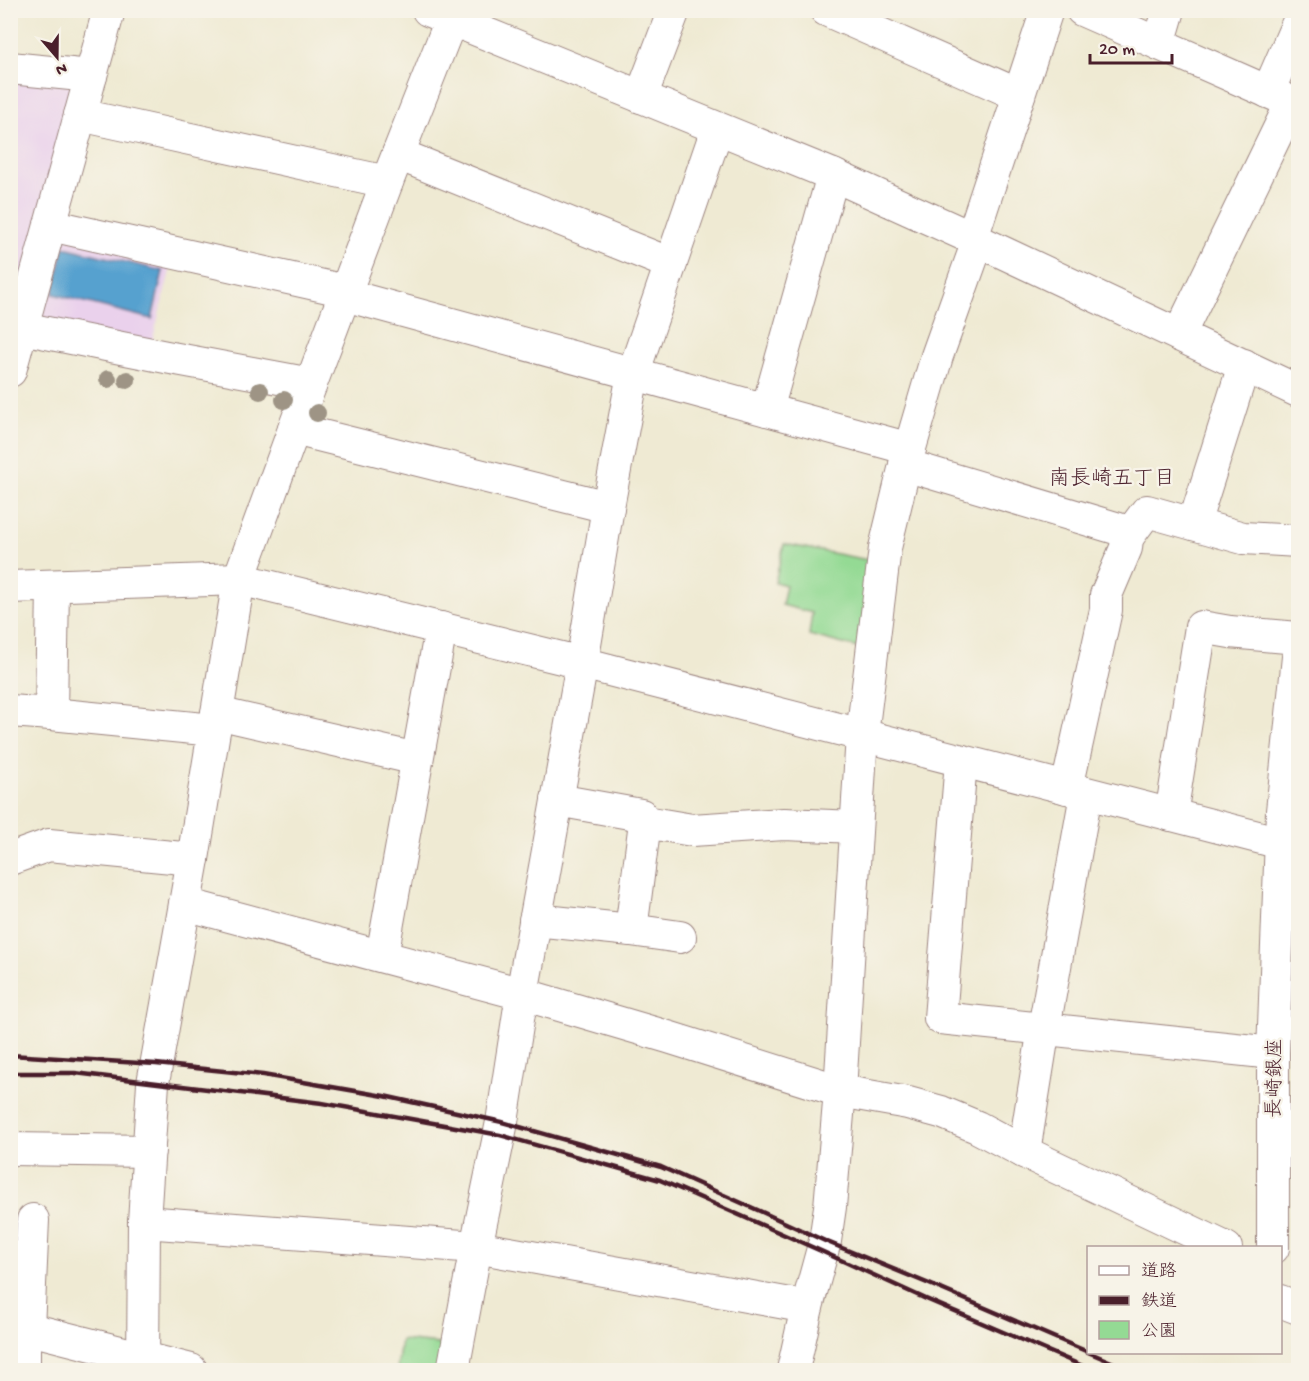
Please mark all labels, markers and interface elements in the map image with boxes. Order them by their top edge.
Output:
north arrow [27,27,87,87]
scale bar [1090,27,1172,65]
text: 20 m [1099,40,1135,61]
text: N [52,57,69,79]
district label: 南長崎五丁目 [1049,466,1175,493]
street label: 長崎銀座 [1262,1038,1289,1118]
legend [1087,1246,1282,1354]
text: 道路 [1141,1261,1177,1283]
text: 鉄道 [1141,1291,1177,1313]
text: 公園 [1141,1322,1177,1343]

